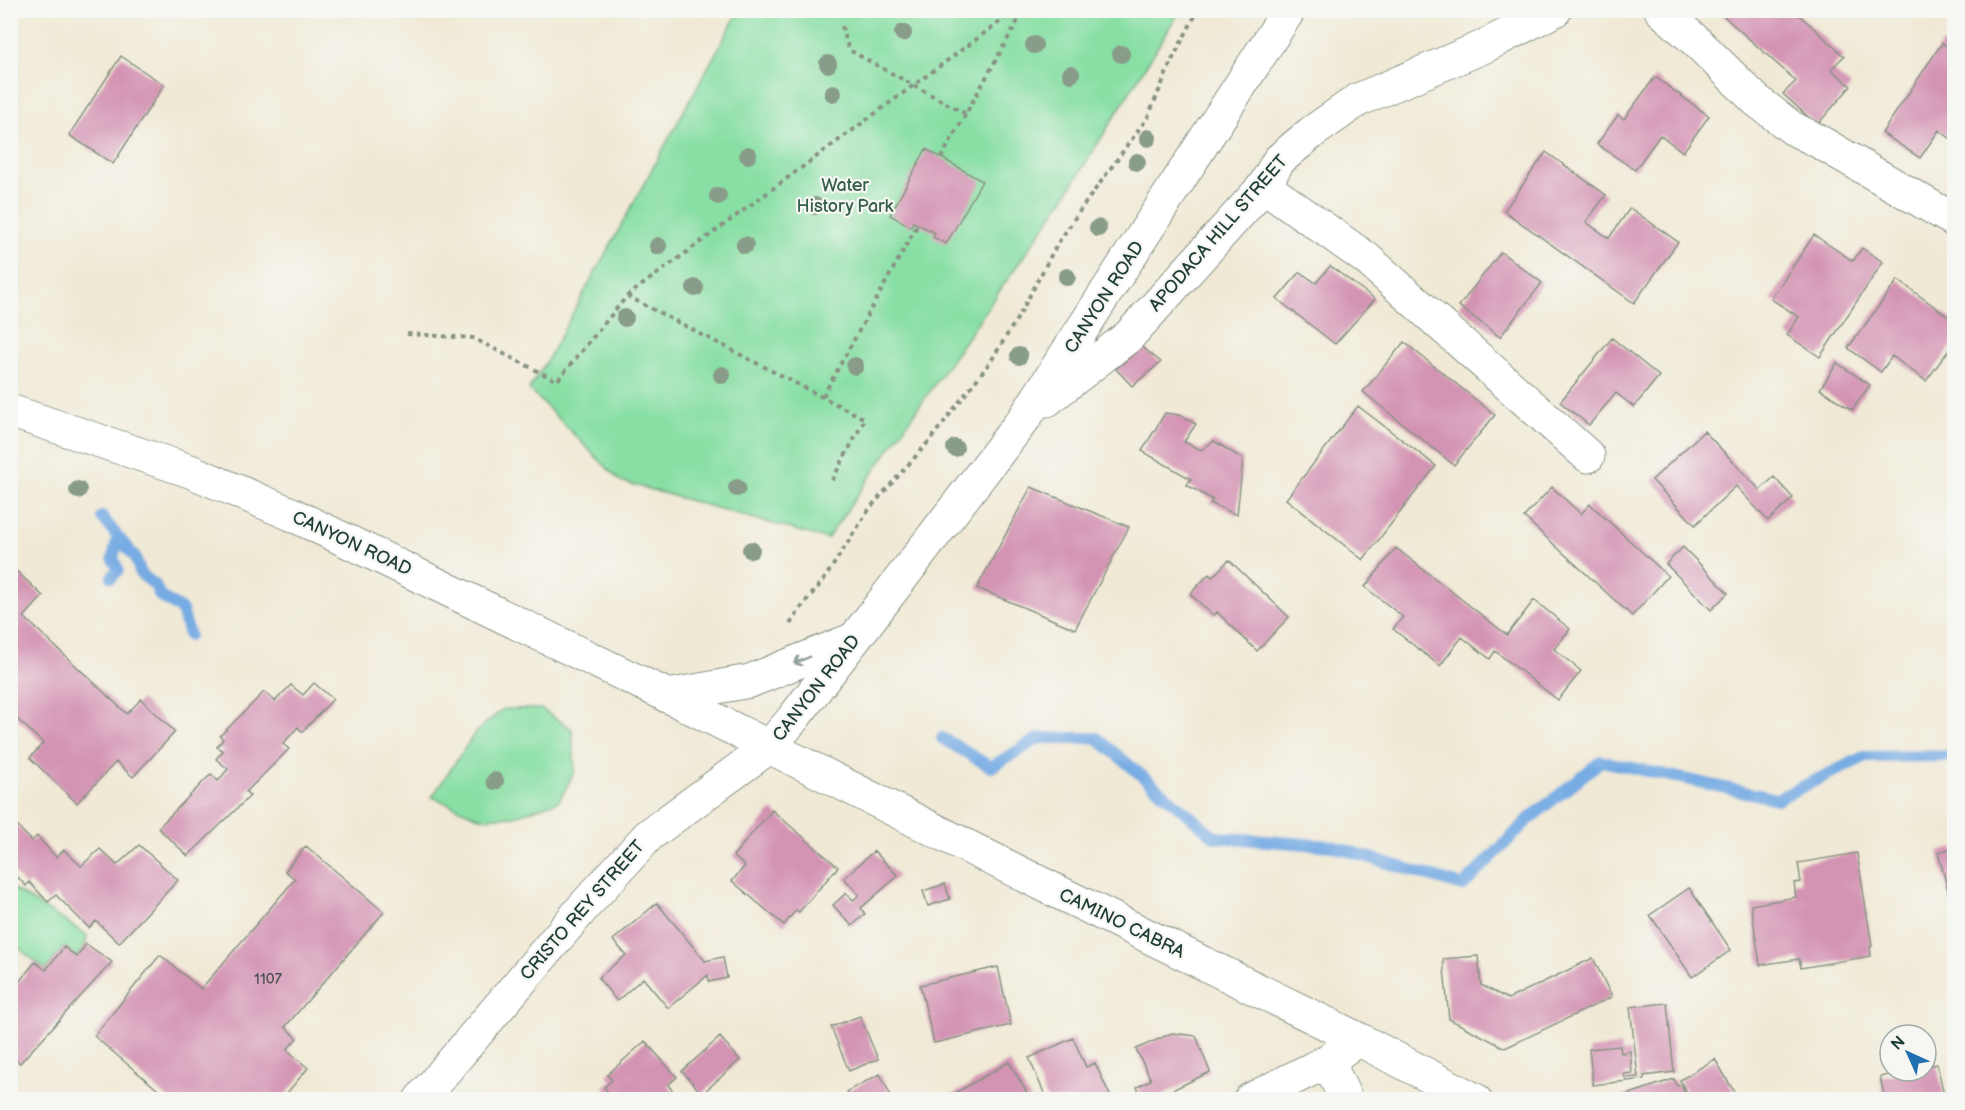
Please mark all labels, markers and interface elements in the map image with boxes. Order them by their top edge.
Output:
street label: APODACA HILL STREET [1145,151,1292,316]
park label: Water History Park [797,175,894,217]
street label: CANYON ROAD [1060,237,1148,357]
street label: CANYON ROAD [289,507,415,580]
street label: CANYON ROAD [768,631,864,746]
one-way arrow [793,655,811,666]
street label: CRISTO REY STREET [516,836,649,985]
street label: CAMINO CABRA [1056,884,1188,963]
house number: 1107 [254,970,283,989]
north arrow [1878,1023,1938,1083]
text: N [1887,1032,1909,1054]

